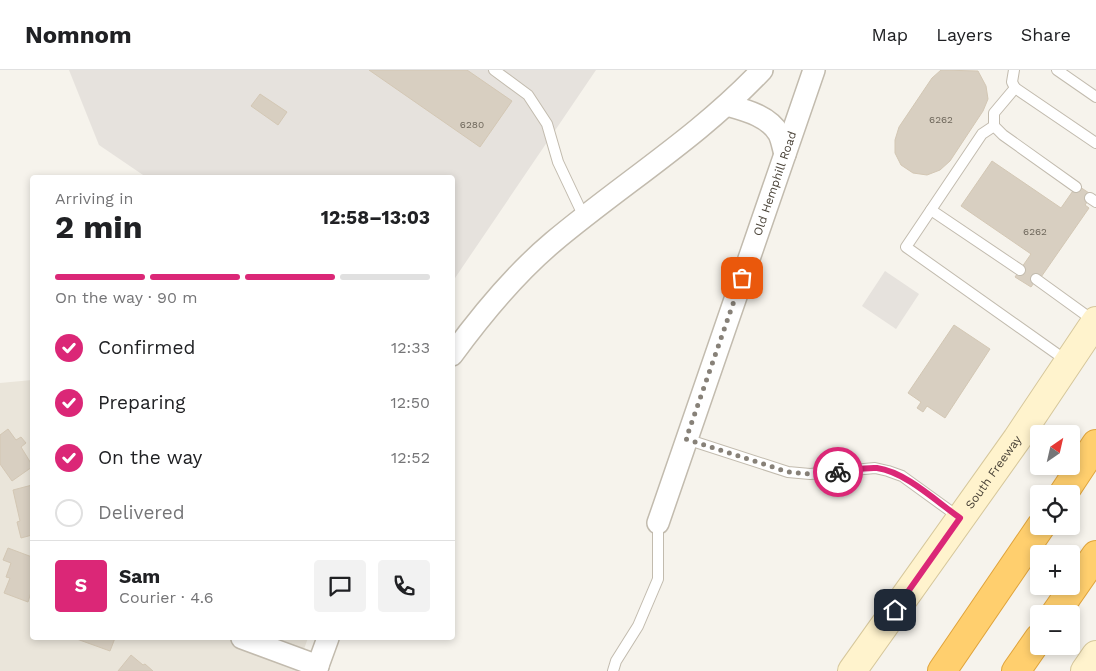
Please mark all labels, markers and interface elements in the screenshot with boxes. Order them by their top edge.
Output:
text: Nomnom [25,21,132,49]
text: Map [871,24,908,45]
text: Layers [936,24,993,45]
text: Share [1021,24,1071,45]
house number: 6262 [929,114,953,125]
house number: 6280 [460,119,484,130]
street label: Old Hemphill Road [750,129,799,238]
text: Arriving in [55,189,133,208]
text: 12:58–13:03 [321,206,430,229]
text: 2 min [55,208,143,246]
house number: 6262 [1023,226,1047,237]
pin [721,257,763,299]
icon: bag [728,264,756,292]
text: On the way · 90 m [55,288,198,307]
icon: check [55,334,83,362]
text: Confirmed [98,336,195,359]
text: 12:33 [391,338,430,357]
icon: check [55,389,83,417]
text: Preparing [98,391,185,414]
text: 12:50 [390,393,430,412]
north arrow [1030,425,1080,475]
map controls [1030,425,1080,655]
street label: South Freeway [963,432,1025,512]
icon: check [55,444,83,472]
text: On the way [98,446,202,469]
courier [813,447,863,497]
text: 12:52 [391,448,430,467]
icon: bike [824,458,852,486]
button: locate [1030,485,1080,535]
text: Delivered [98,501,185,524]
button: + [1030,545,1080,595]
button: chat [314,560,366,612]
button: phone [378,560,430,612]
text: Sam [119,565,160,588]
text: S [75,574,87,597]
text: Courier · 4.6 [119,588,214,607]
pin [874,589,916,631]
icon: home [881,596,909,624]
button: − [1030,605,1080,655]

